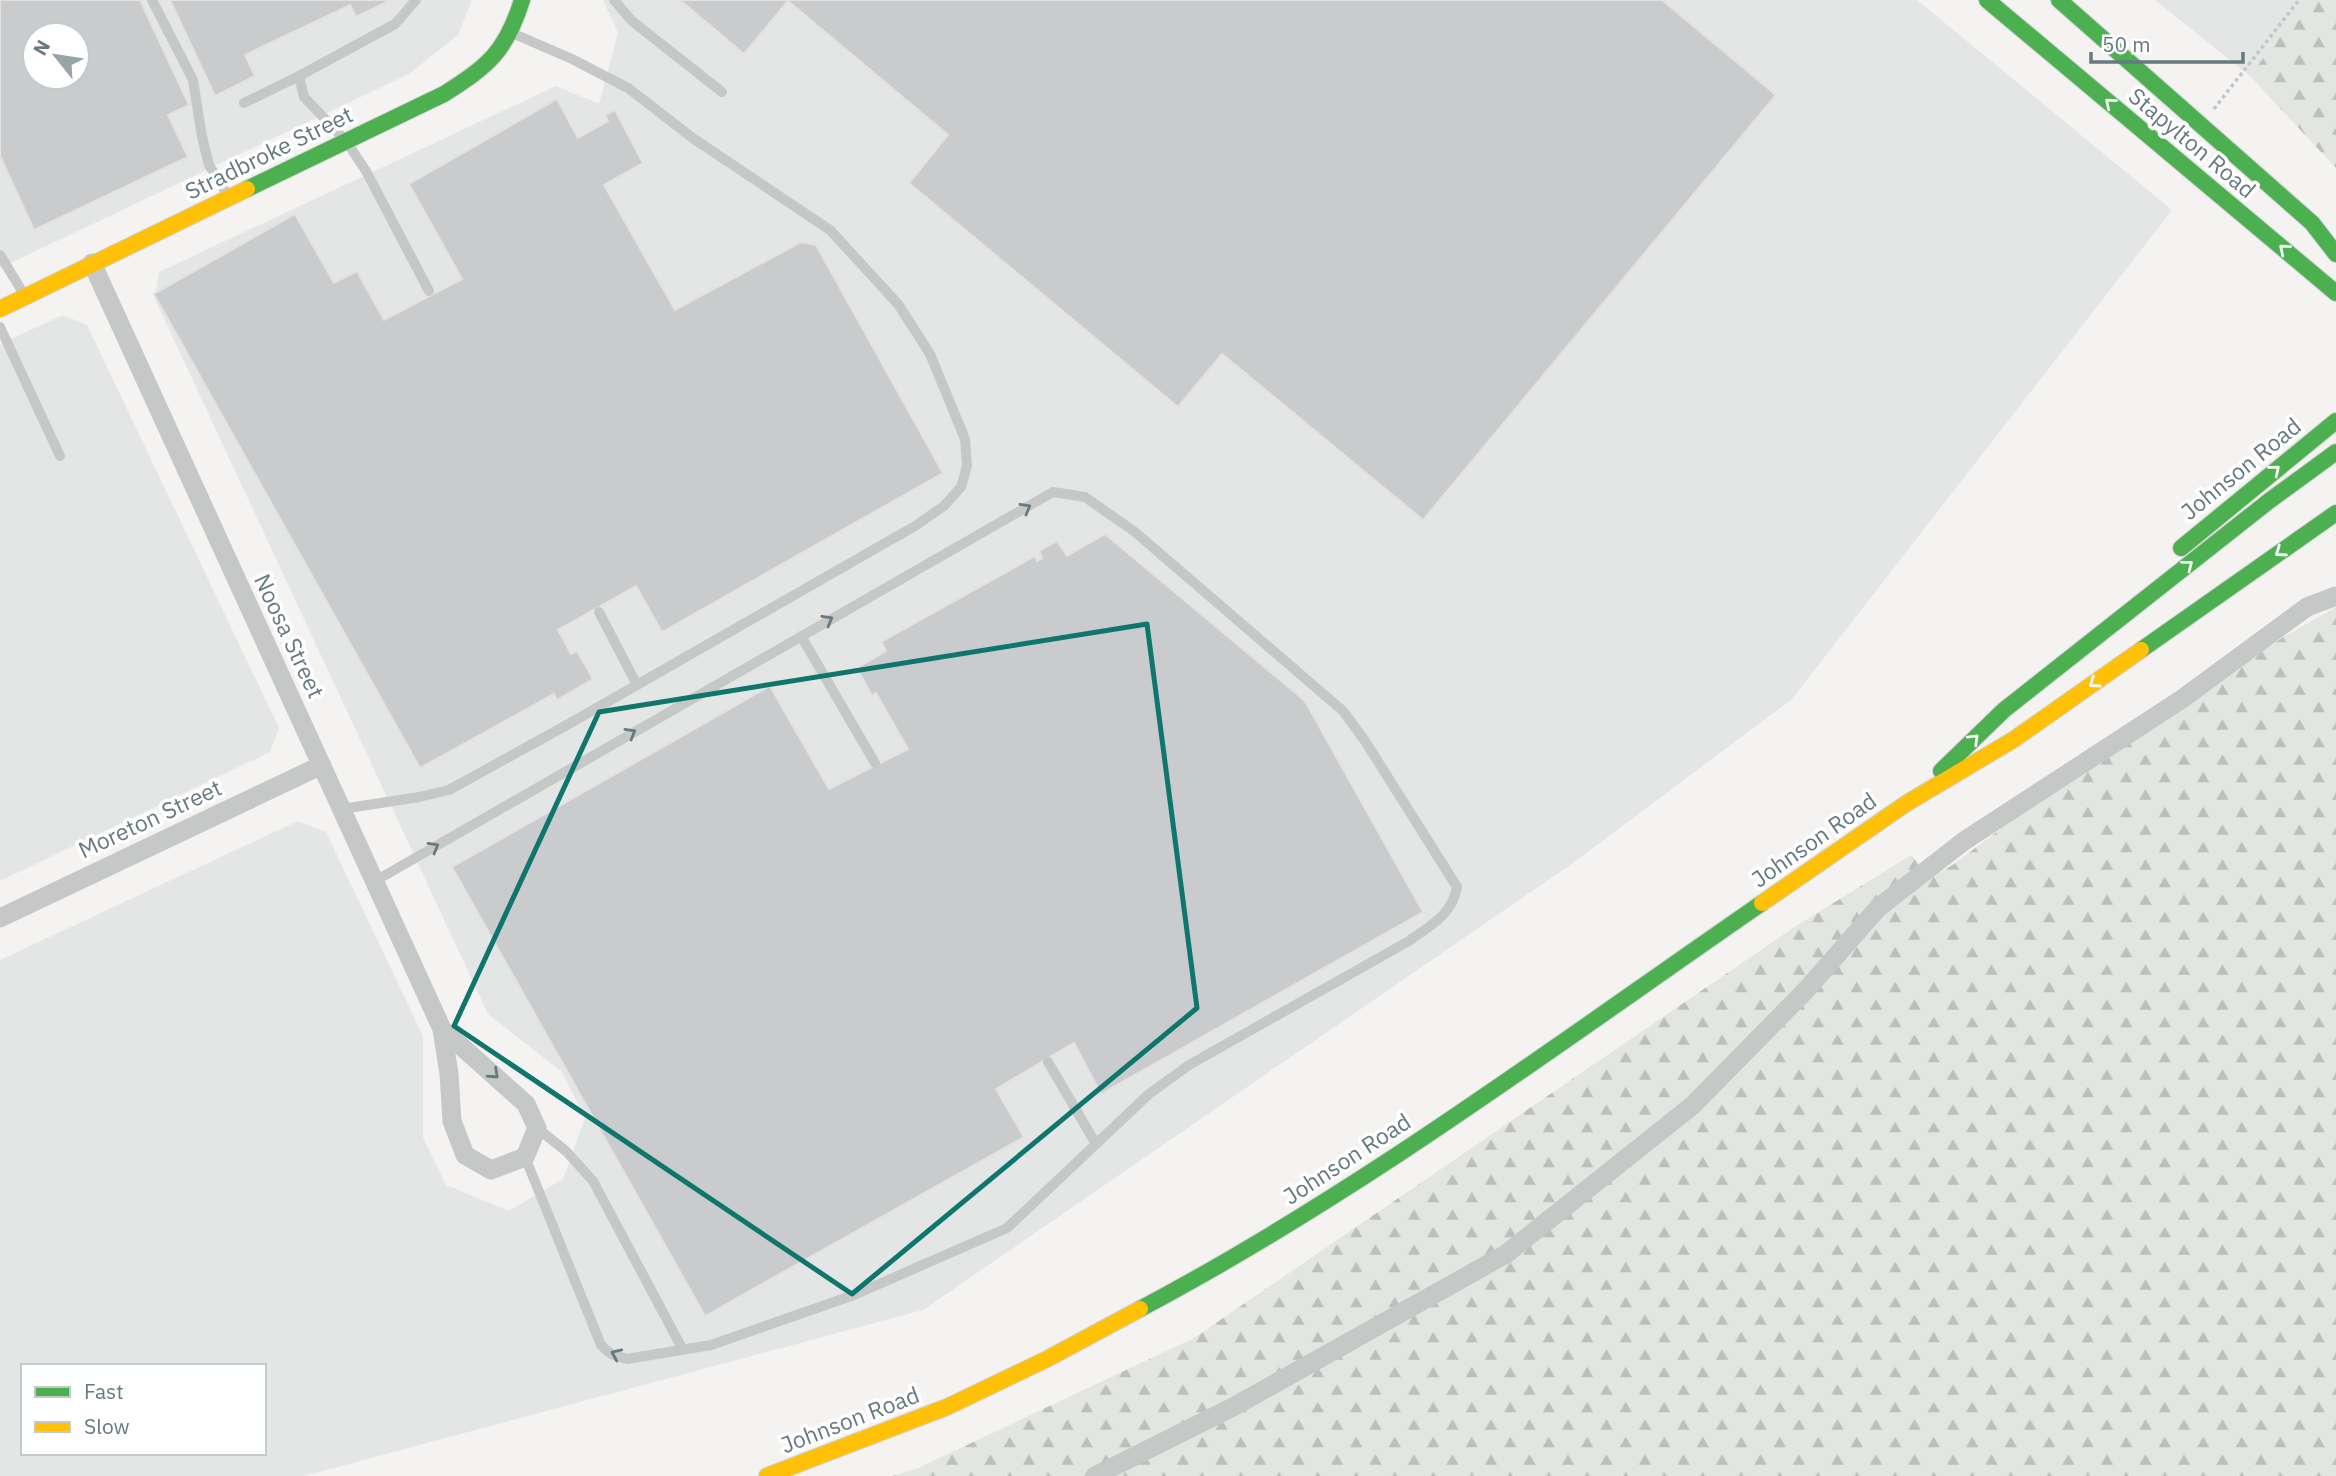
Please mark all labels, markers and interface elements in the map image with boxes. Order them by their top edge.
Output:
north arrow [21,21,91,91]
scale bar [2091,21,2243,65]
text: 50 m [2102,30,2151,58]
text: N [27,36,55,59]
street label: Stapylton Road [2123,80,2262,204]
street label: Stradbroke Street [180,99,357,206]
one-way arrow [2105,99,2118,111]
one-way arrow [2279,245,2292,257]
street label: Johnson Road [2174,411,2307,526]
one-way arrow [2267,466,2280,478]
one-way arrow [1019,503,1031,516]
one-way arrow [2275,544,2288,556]
one-way arrow [2181,560,2193,573]
street label: Noosa Street [248,569,332,703]
one-way arrow [821,615,834,628]
one-way arrow [2089,675,2102,687]
one-way arrow [623,728,636,741]
one-way arrow [1966,735,1979,748]
street label: Moreton Street [73,772,226,864]
street label: Johnson Road [1745,785,1882,893]
one-way arrow [426,842,439,855]
one-way arrow [486,1065,499,1078]
street label: Johnson Road [1277,1106,1416,1211]
one-way arrow [611,1348,623,1362]
legend [21,1364,266,1455]
text: Fast [84,1377,124,1405]
street label: Johnson Road [776,1379,923,1459]
text: Slow [84,1412,130,1440]

